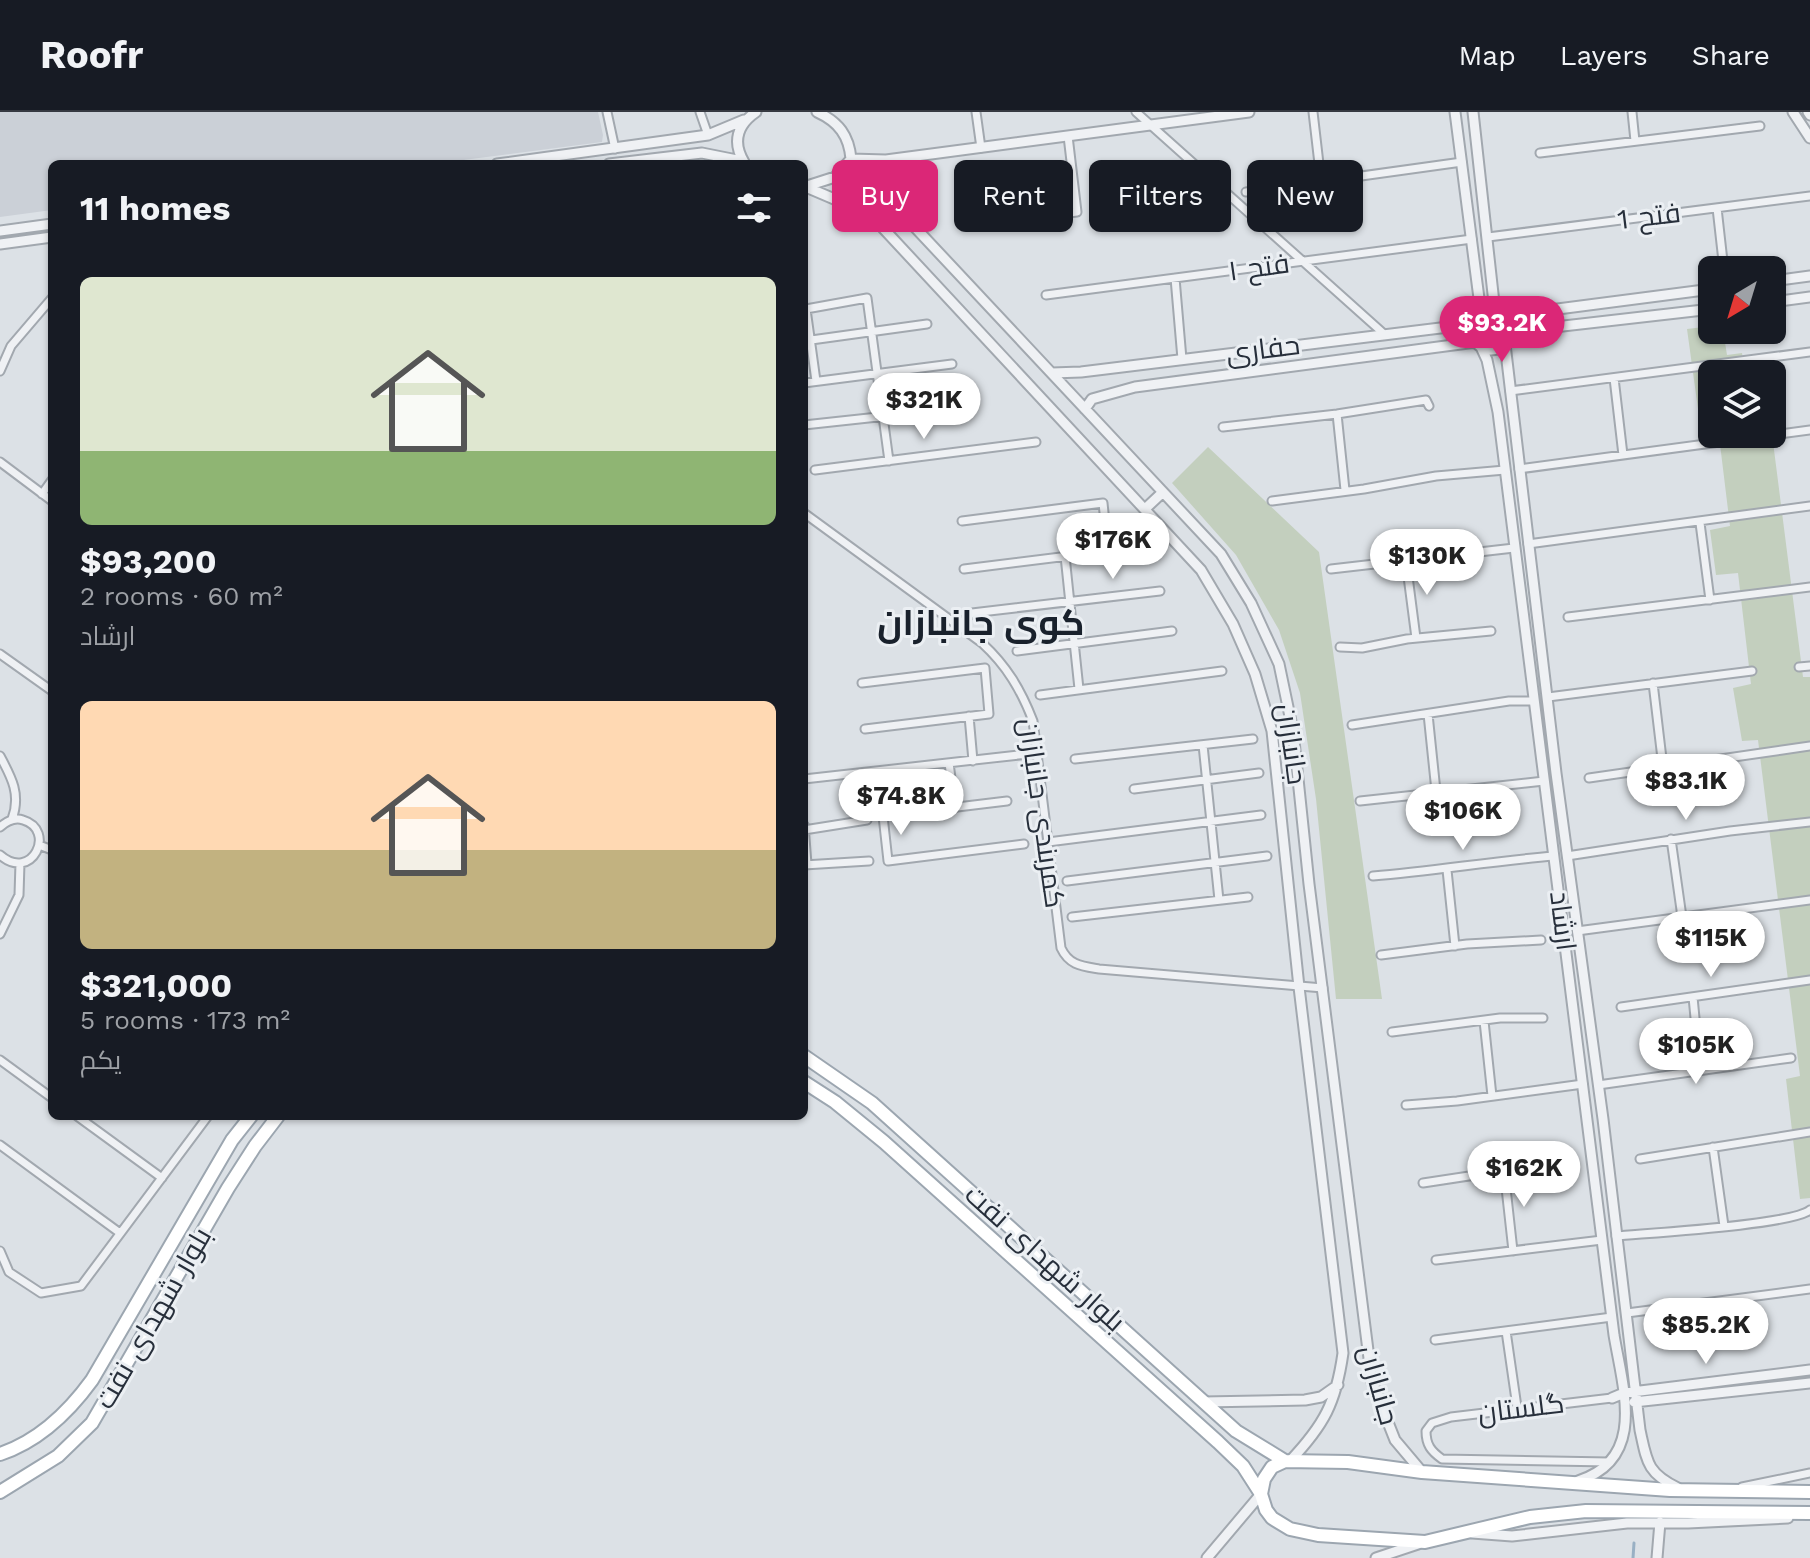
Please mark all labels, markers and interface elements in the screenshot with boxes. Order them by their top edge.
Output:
text: Roofr [40,33,143,77]
text: Map [1459,39,1516,72]
text: Layers [1560,39,1648,72]
text: Share [1692,39,1770,72]
chip: Buy [832,160,938,232]
chip: Rent [954,160,1073,232]
chip: Filters [1089,160,1231,232]
chip: New [1247,160,1363,232]
icon: filters [732,186,776,230]
text: 11 homes [80,188,230,228]
street label: فتح 1 [1616,196,1683,238]
street label: فتح ۱ [1226,246,1292,290]
north arrow [1698,256,1786,344]
map controls [1698,256,1786,448]
pin: $93.2K [1437,296,1567,364]
text: $93.2K [1458,307,1546,337]
street label: حفاری [1224,328,1302,370]
icon: home [356,329,500,473]
button: layers [1698,360,1786,448]
pin: $321K [868,373,980,441]
text: $321K [886,384,962,414]
pin: $176K [1057,513,1169,581]
text: $176K [1074,524,1152,554]
pin: $130K [1371,529,1483,597]
text: $130K [1388,540,1466,570]
text: $93,200 [80,541,217,581]
text: 2 rooms · 60 m² [80,581,283,611]
district label: کوی جانبازان [877,602,1085,645]
text: ارشاد [80,621,136,651]
street label: جانبازان [1270,701,1314,787]
street label: کمربندی جانبازان [1012,716,1072,910]
icon: home [356,753,500,897]
pin: $83.1K [1621,754,1751,822]
text: $83.1K [1645,765,1727,795]
pin: $74.8K [836,769,966,837]
text: $74.8K [857,780,945,810]
pin: $106K [1407,784,1519,852]
text: $106K [1424,795,1502,825]
street label: ارشاد [1543,889,1583,953]
pin: $115K [1655,911,1767,979]
text: $115K [1675,922,1747,952]
text: $321,000 [80,965,232,1005]
text: 5 rooms · 173 m² [80,1005,290,1035]
pin: $105K [1640,1018,1752,1086]
text: $105K [1657,1029,1735,1059]
text: یکم [80,1045,121,1075]
pin: $162K [1468,1141,1580,1209]
text: $162K [1485,1152,1563,1182]
street label: بلوار شهدای نفت [958,1178,1132,1338]
street label: بلوار شهدای نفت [88,1222,218,1414]
pin: $85.2K [1641,1298,1771,1366]
text: $85.2K [1661,1309,1751,1339]
street label: جانبازان [1352,1341,1406,1429]
street label: گلستان [1476,1386,1566,1430]

